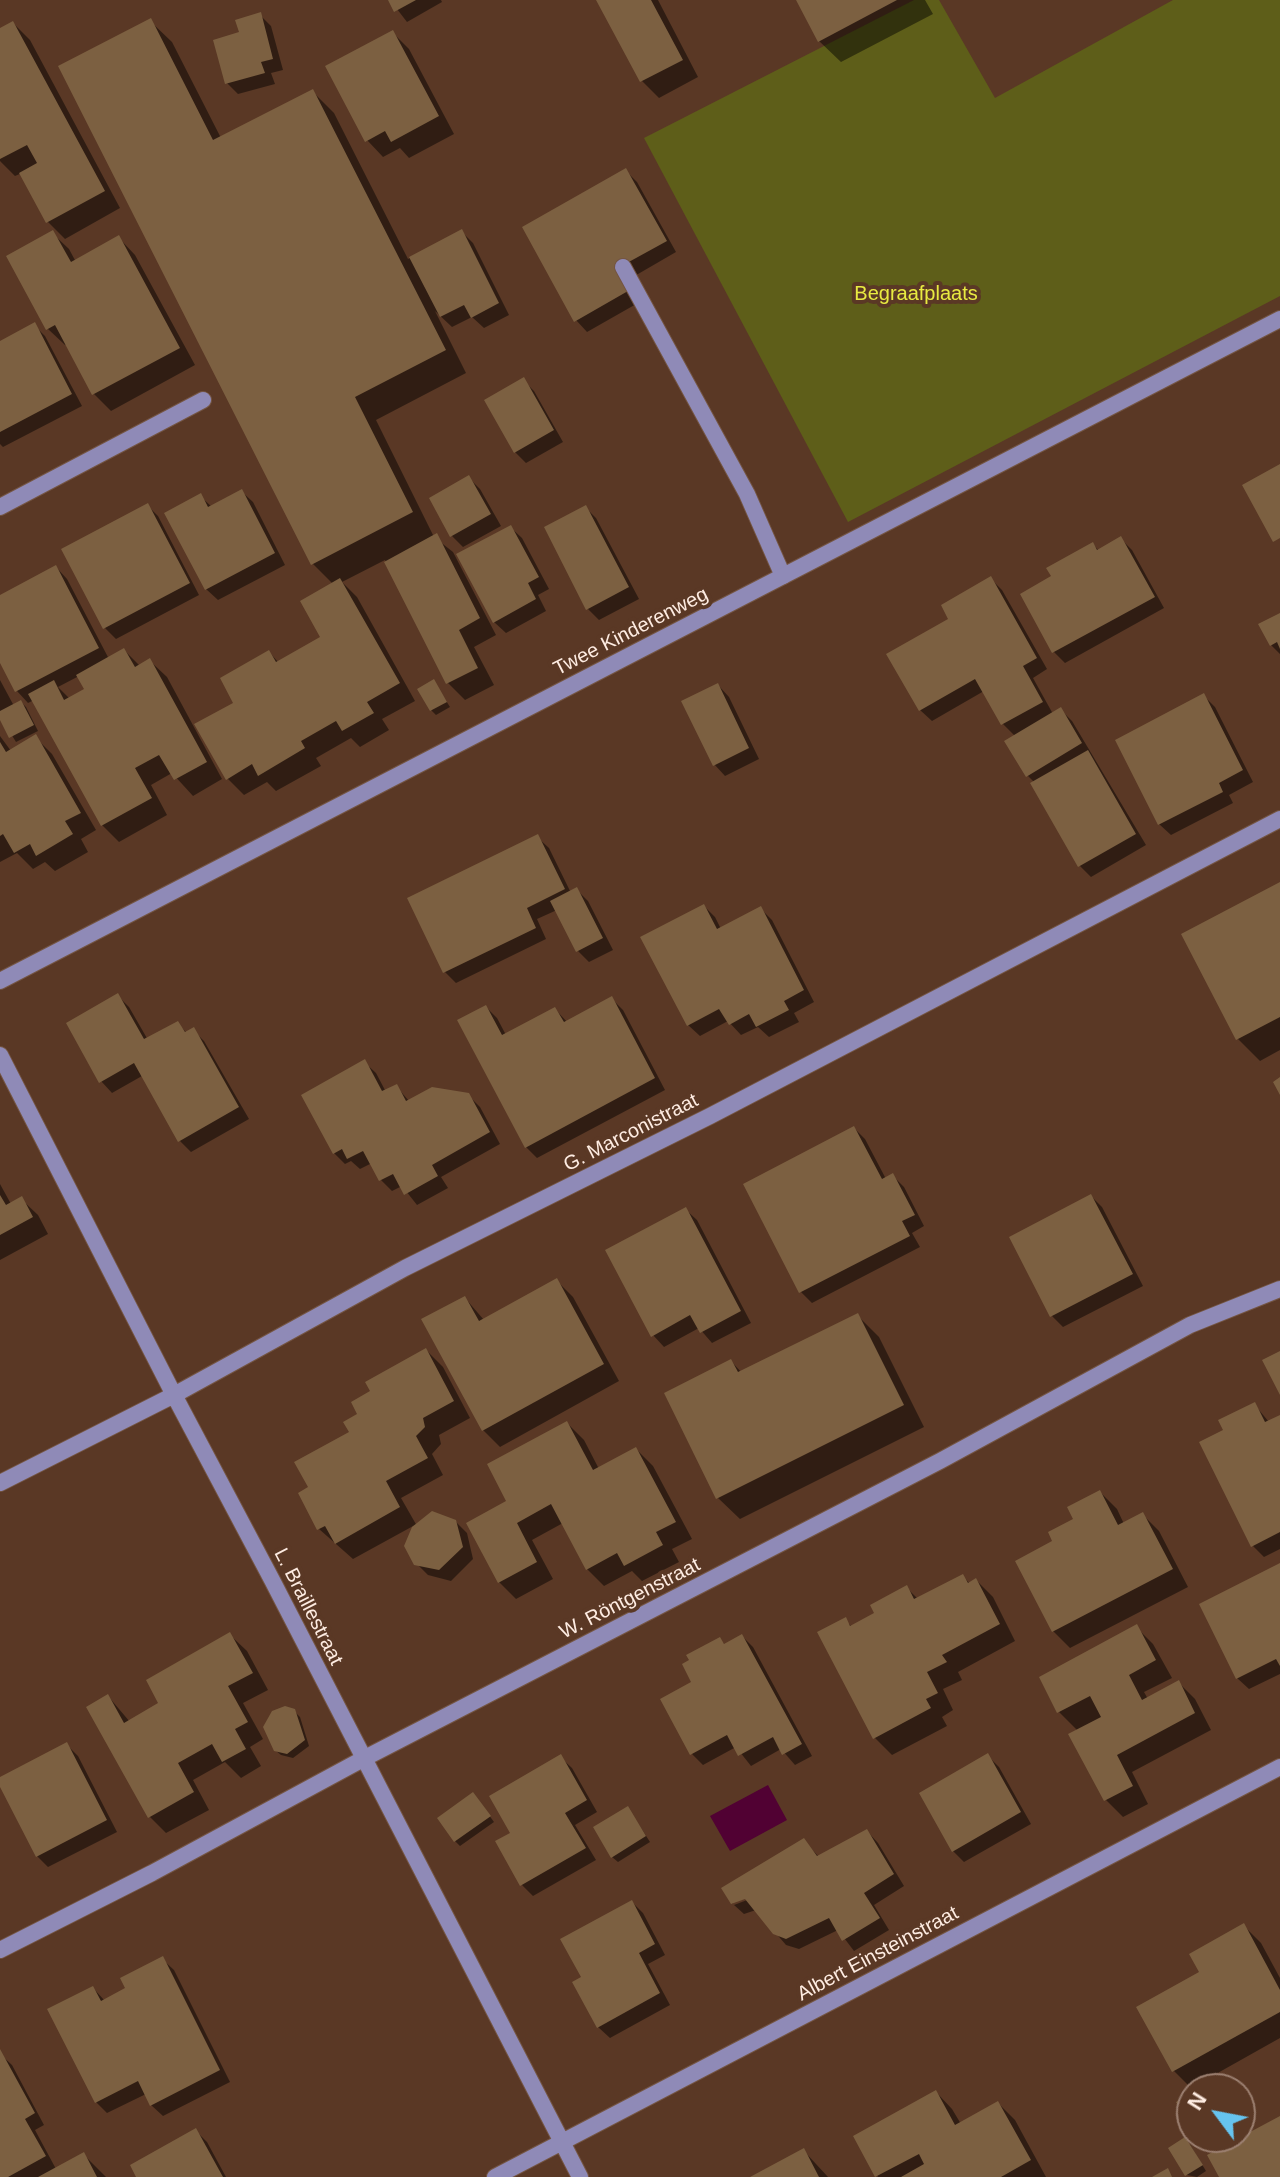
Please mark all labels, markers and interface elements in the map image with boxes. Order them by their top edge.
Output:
park label: Begraafplaats [854,282,978,306]
street label: Twee Kinderenweg [550,583,712,681]
street label: G. Marconistraat [560,1089,702,1177]
street label: L. Braillestraat [268,1545,348,1669]
street label: W. Röntgenstraat [556,1553,704,1645]
street label: Albert Einsteinstraat [793,1901,963,2007]
north arrow [1176,2073,1256,2153]
text: N [1182,2088,1212,2114]

